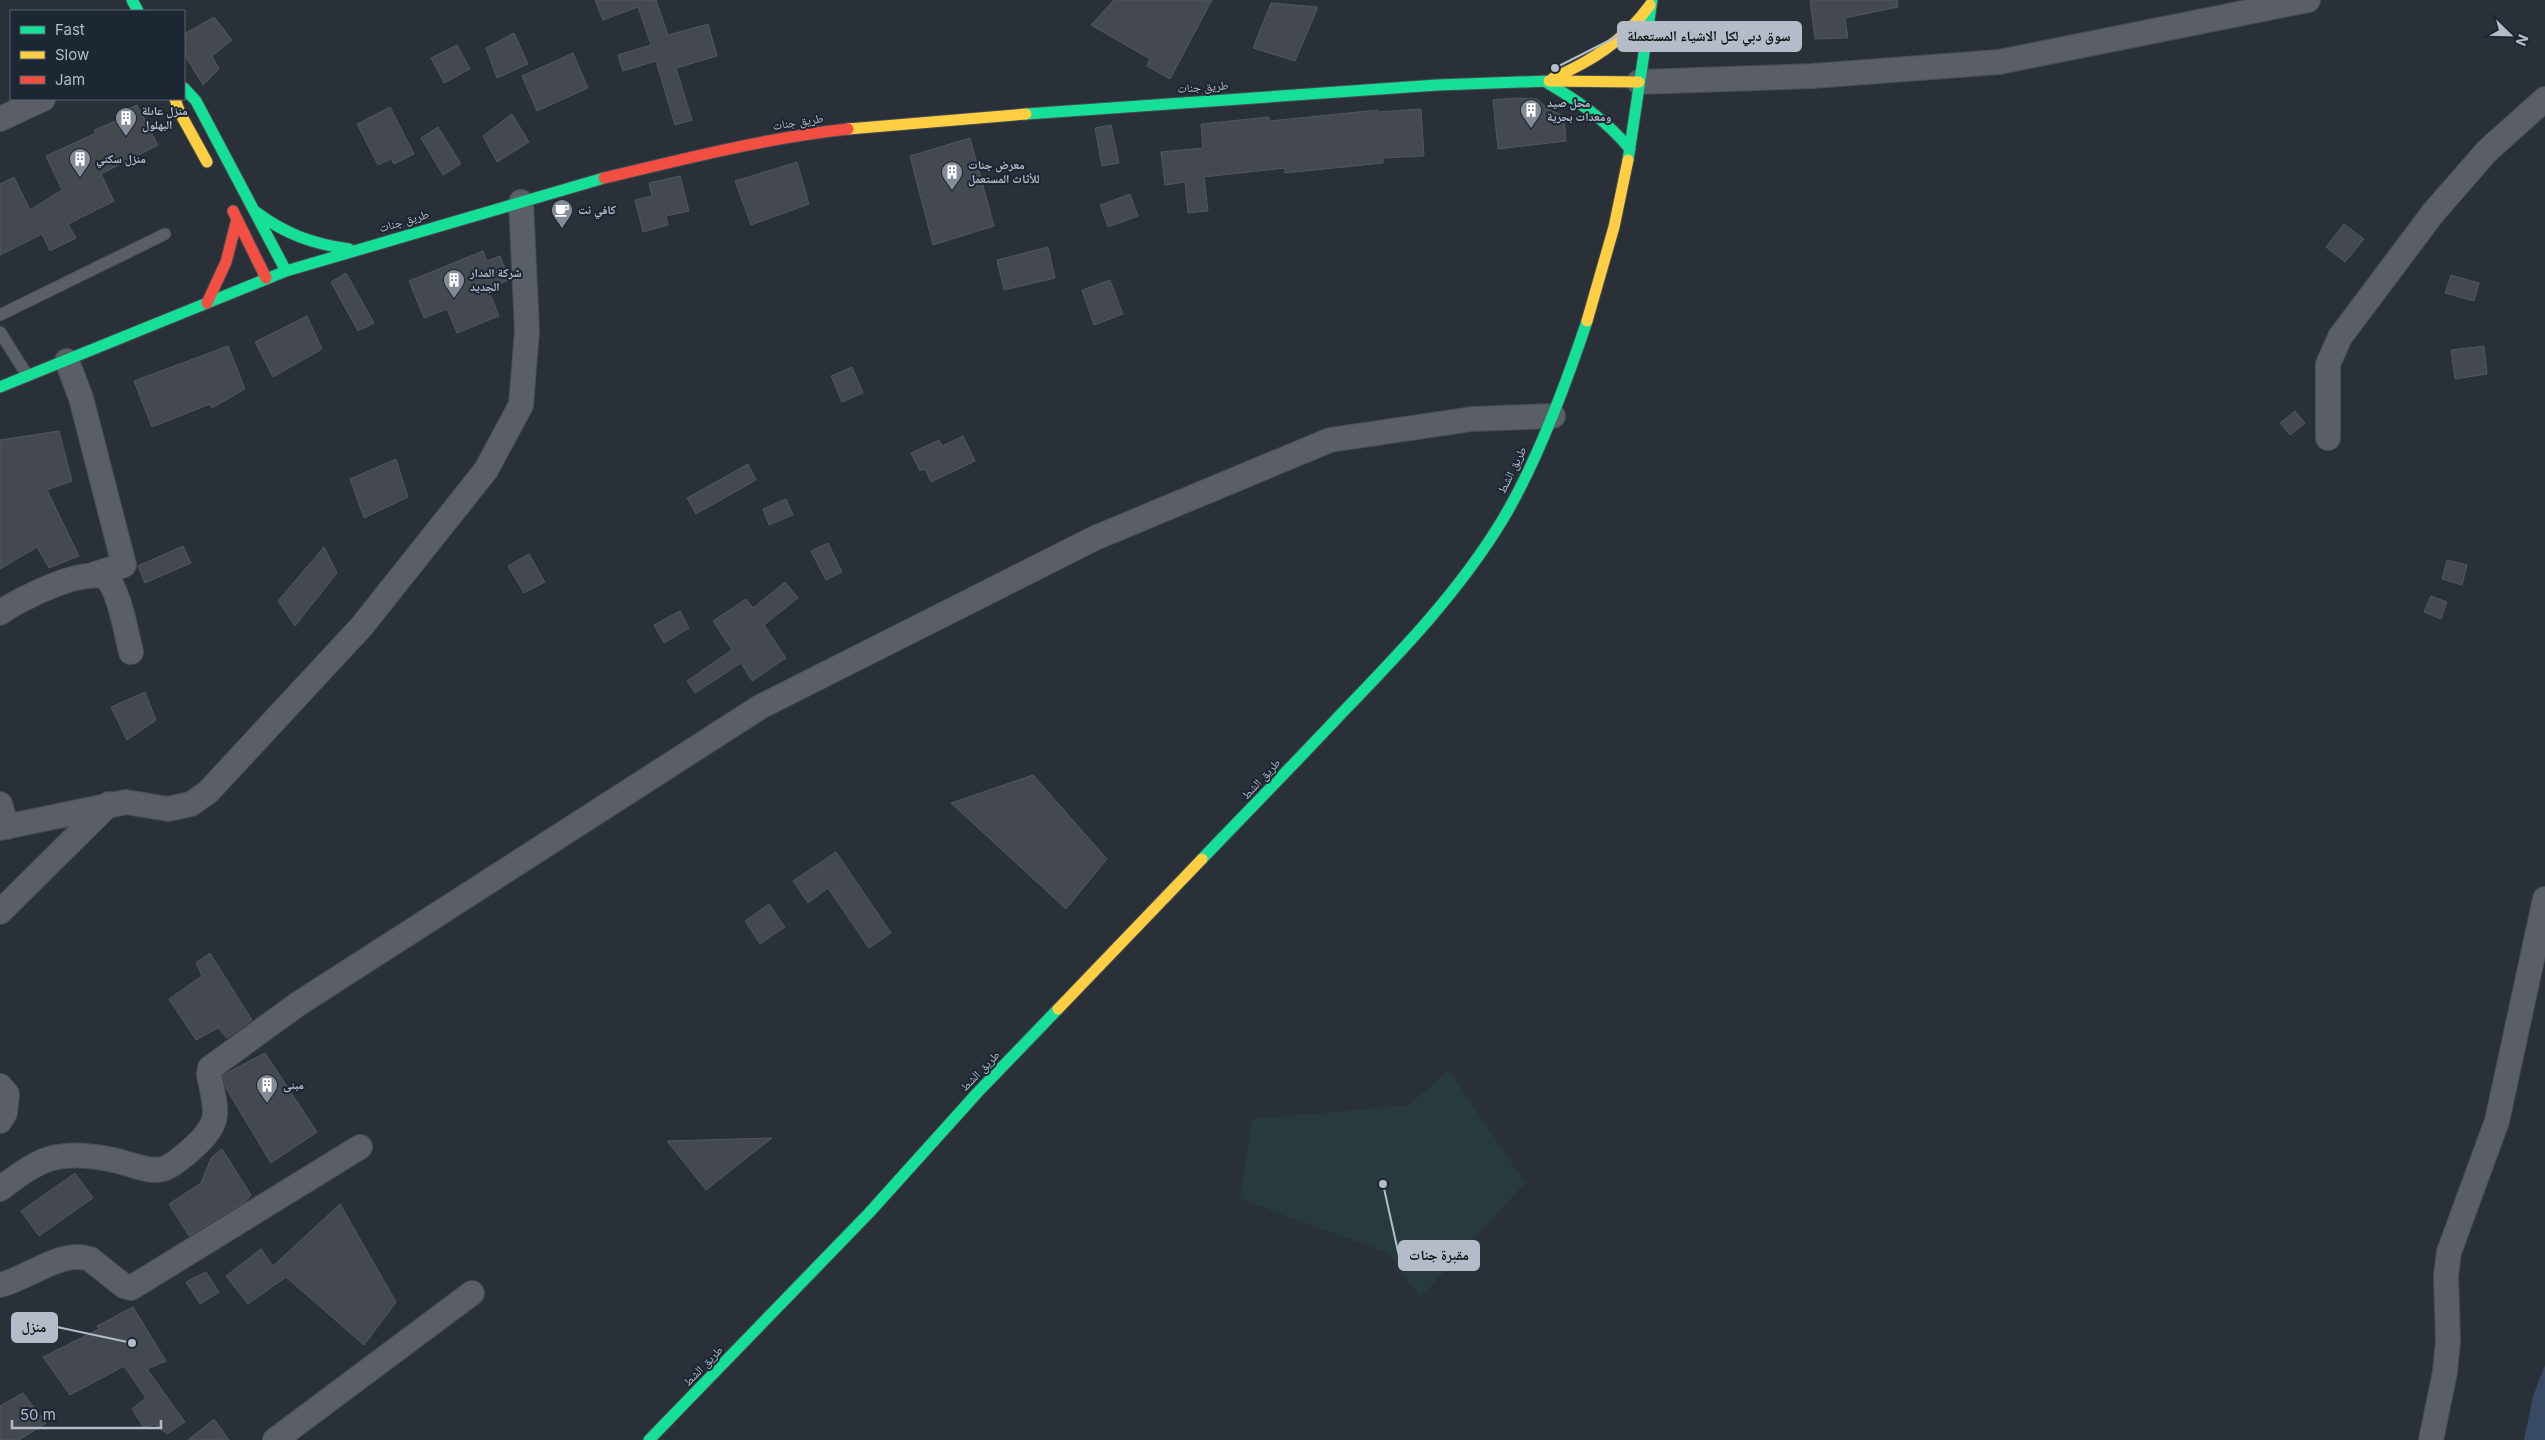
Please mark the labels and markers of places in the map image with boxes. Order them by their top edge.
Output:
callout: سوق دبي لكل الاشياء المستعملة [1618,22,1801,51]
place label: محل صيد ومعدات بحرية [1547,95,1611,124]
building icon: محل صيد ومعدات بحرية [1519,98,1543,129]
place label: منزل عاىلة البهلول [142,103,188,133]
building icon: منزل عاىلة البهلول [114,106,138,137]
building icon: منزل سكني [68,147,92,178]
place label: منزل سكني [96,151,146,169]
place label: معرض جنات للأثاث المستعمل [968,157,1040,187]
building icon: معرض جنات للأثاث المستعمل [940,160,964,191]
cafe icon: كافي نت [550,198,574,229]
place label: كافي نت [578,202,617,220]
place label: شركة المدار الجديد [469,265,522,294]
building icon: شركة المدار الجديد [442,268,466,299]
building icon: مبنى [255,1073,279,1104]
place label: مبنى [283,1077,304,1093]
callout: مقبرة جنات [1399,1241,1479,1270]
callout: منزل [12,1313,57,1342]

